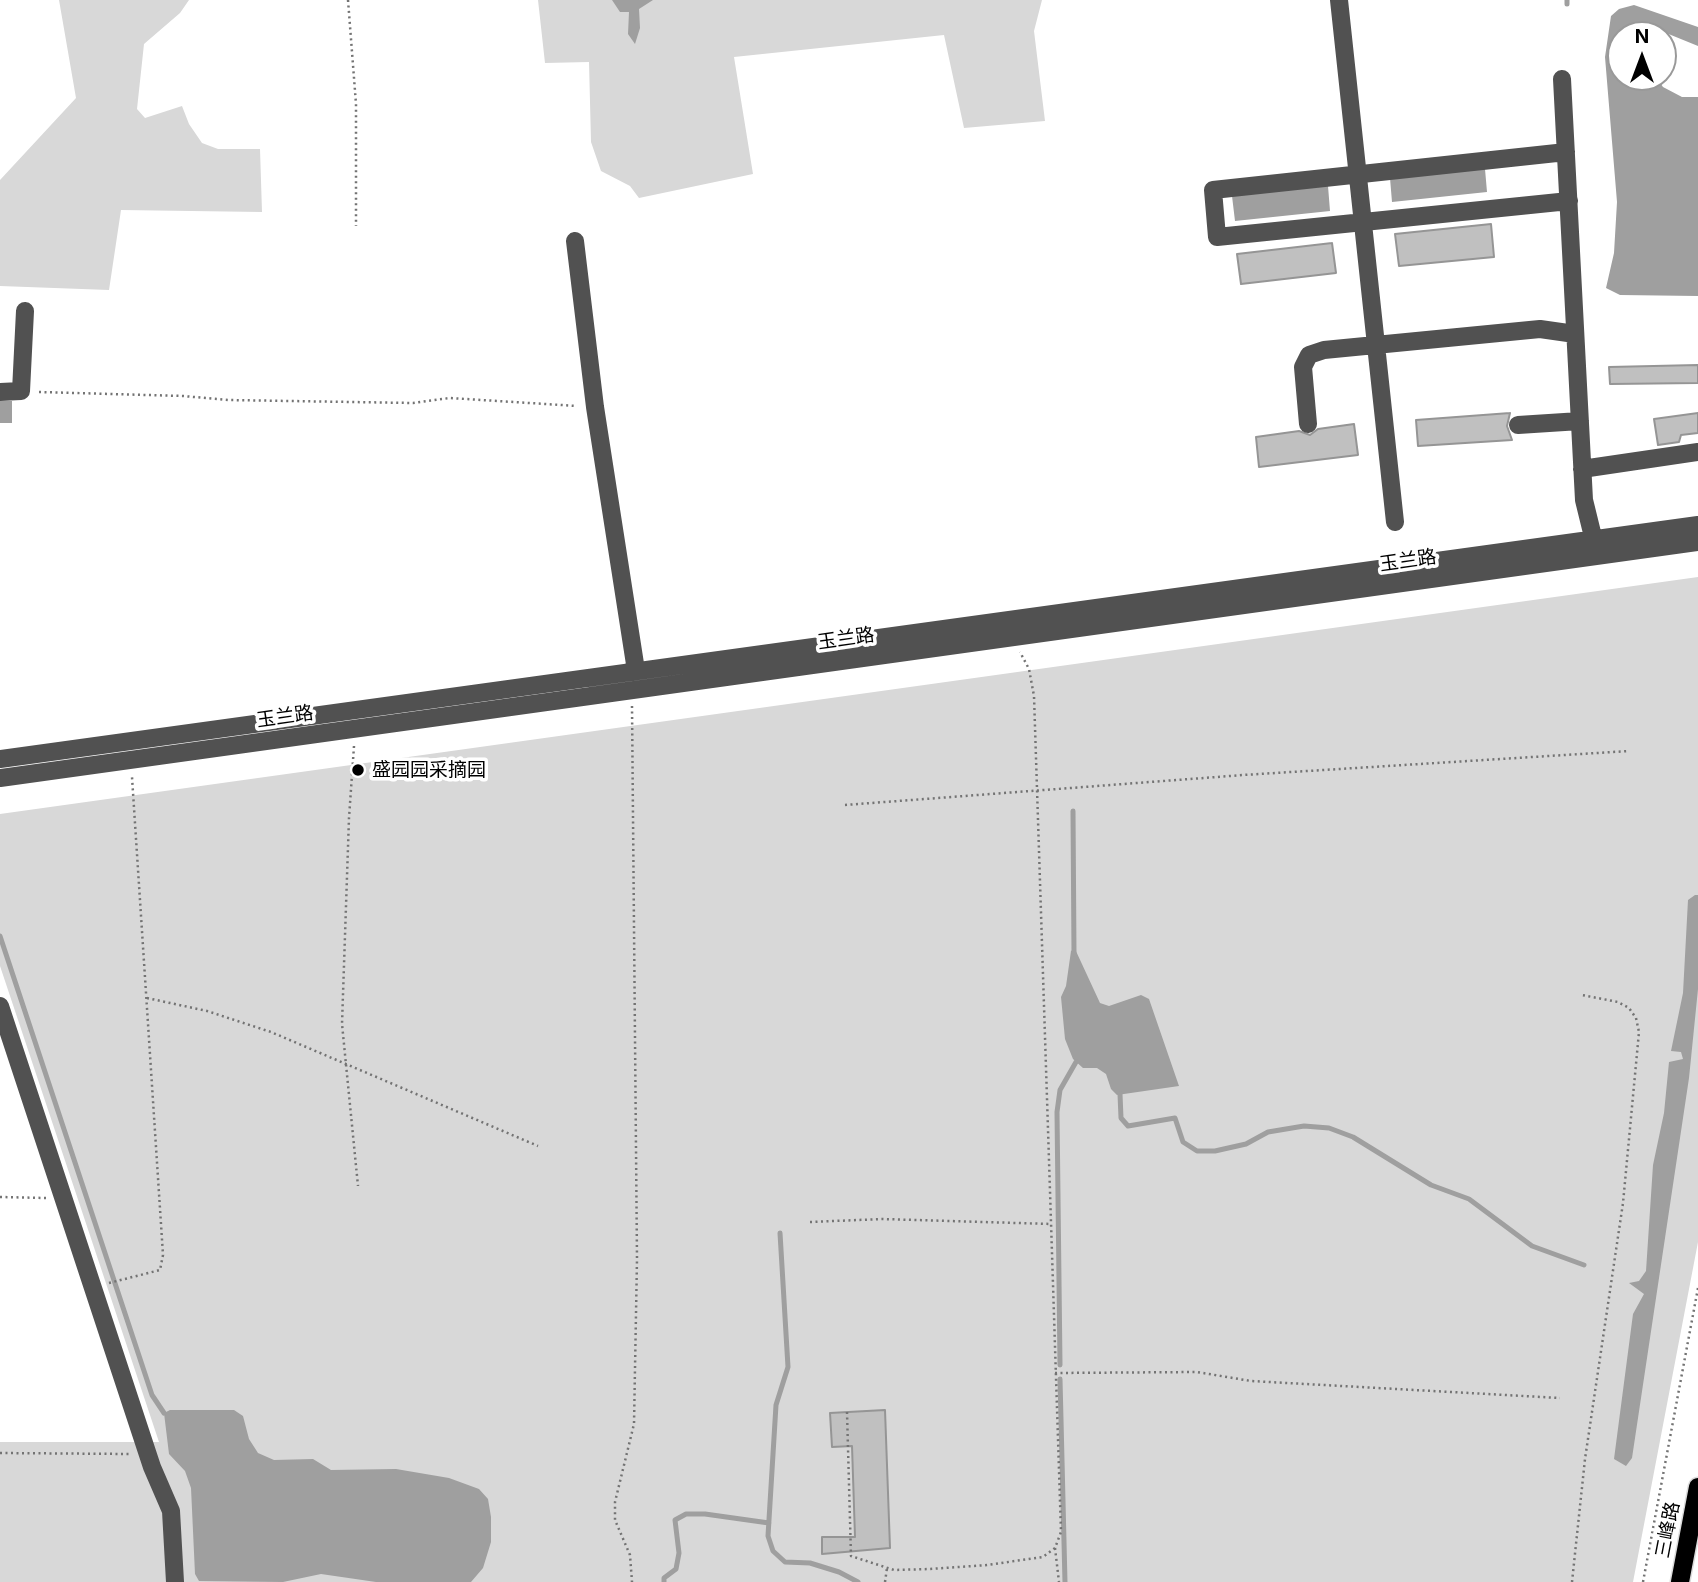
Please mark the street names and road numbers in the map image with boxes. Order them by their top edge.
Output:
street label: 玉兰路 [1378,546,1438,576]
street label: 玉兰路 [816,624,876,654]
street label: 玉兰路 [255,702,315,732]
street label: 三峰路 [1651,1500,1685,1560]

